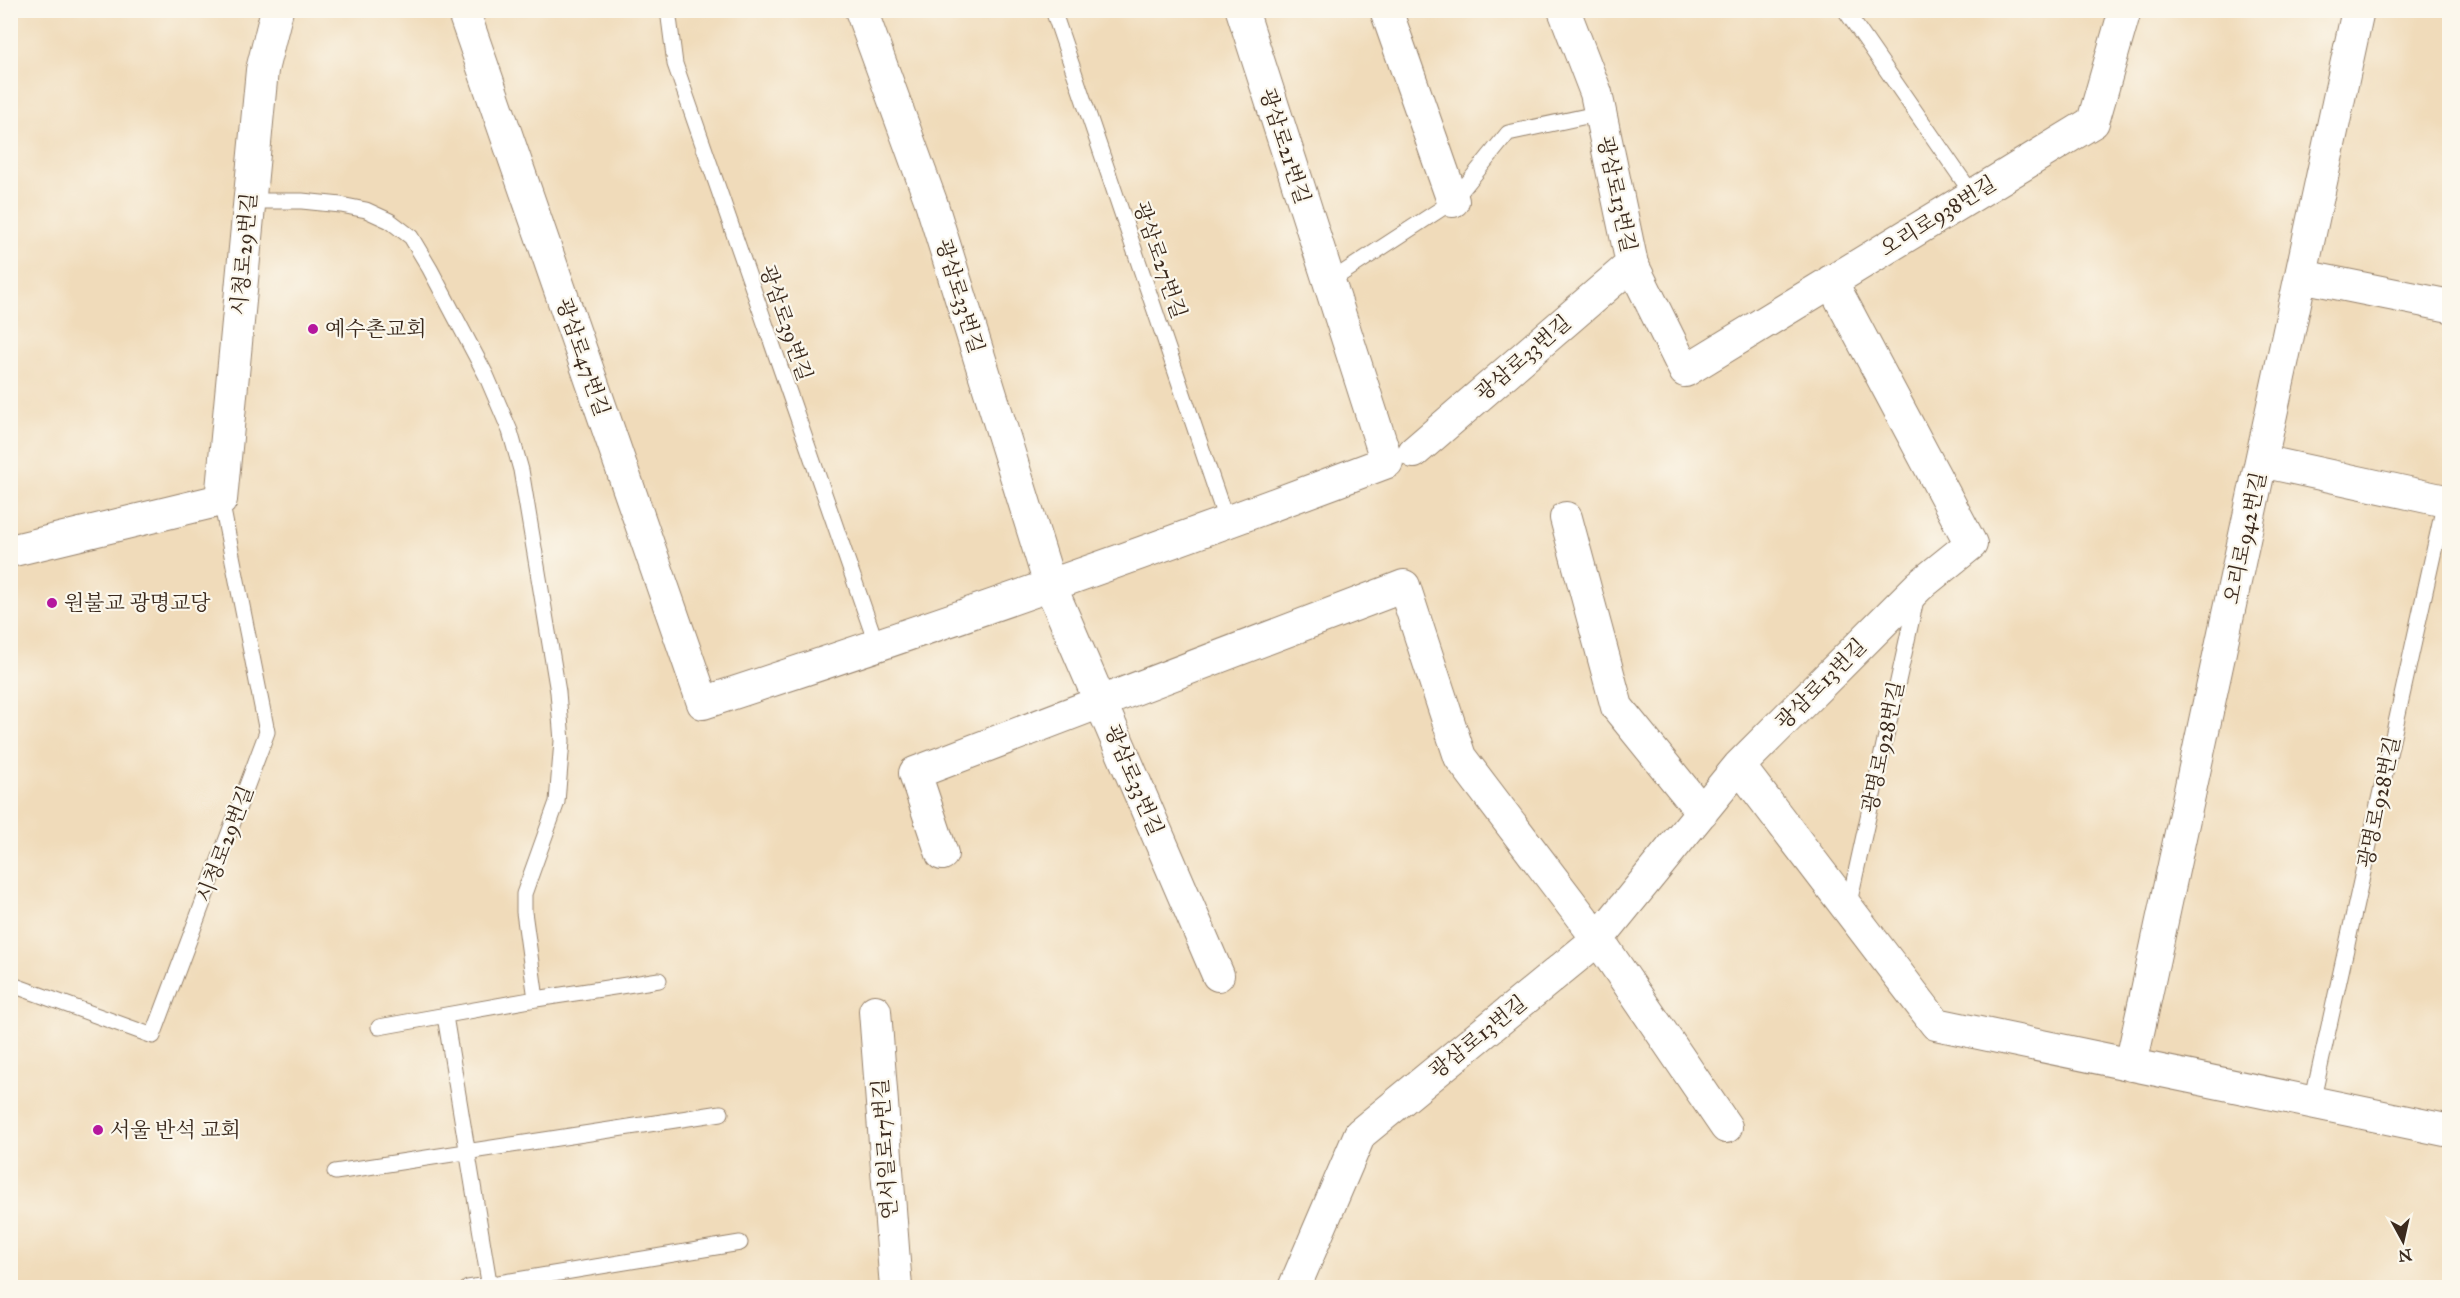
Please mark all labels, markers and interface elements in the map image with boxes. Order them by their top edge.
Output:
street label: 광삼로21번길 [1254,85,1316,207]
street label: 광삼로13번길 [1592,134,1642,254]
street label: 오리로938번길 [1875,170,2001,262]
street label: 시청로29번길 [226,192,262,316]
street label: 광삼로27번길 [1128,198,1192,322]
street label: 광삼로33번길 [930,236,990,356]
street label: 광삼로39번길 [754,262,818,384]
street label: 광삼로47번길 [551,294,615,420]
street label: 광삼로33번길 [1470,309,1576,407]
place label: 예수촌교회 [325,316,426,342]
marker: 예수촌교회 [306,322,320,336]
street label: 오리로942번길 [2218,469,2272,607]
place label: 원불교 광명교당 [64,590,211,616]
marker: 원불교 광명교당 [45,596,59,610]
street label: 광삼로13번길 [1770,633,1872,735]
street label: 광명로928번길 [1856,679,1910,815]
street label: 광삼로33번길 [1099,721,1169,839]
street label: 광명로928번길 [2352,734,2406,870]
street label: 시청로29번길 [191,782,259,906]
street label: 광삼로13번길 [1424,990,1532,1084]
street label: 연서일로17번길 [867,1078,903,1220]
place label: 서울 반석 교회 [110,1117,241,1143]
marker: 서울 반석 교회 [91,1123,105,1137]
north arrow [2373,1211,2433,1271]
text: N [2397,1245,2413,1266]

